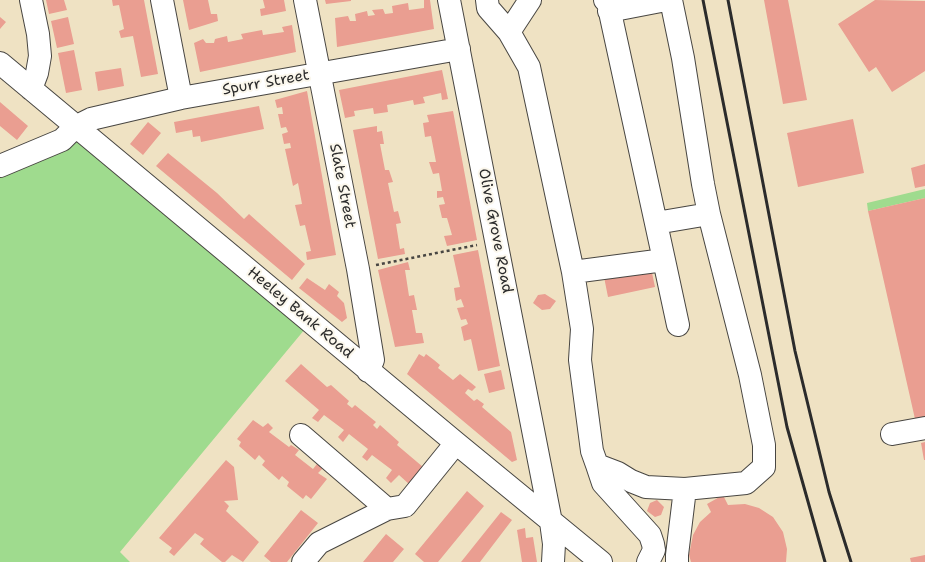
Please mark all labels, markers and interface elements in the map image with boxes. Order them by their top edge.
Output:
street label: Spurr Street [221,66,311,100]
street label: Slate Street [325,142,359,230]
street label: Olive Grove Road [474,167,516,295]
street label: Heeley Bank Road [243,263,357,363]

